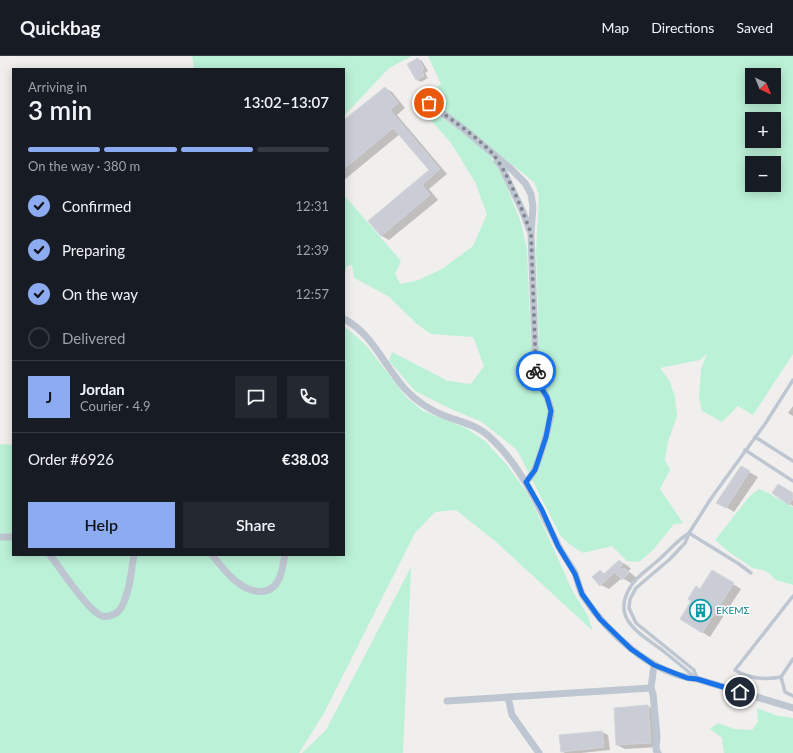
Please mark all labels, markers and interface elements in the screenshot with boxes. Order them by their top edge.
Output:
text: Quickbag [20,16,101,39]
text: Map [602,19,629,36]
text: Directions [651,19,714,36]
text: Saved [736,19,773,36]
north arrow [745,68,781,104]
map controls [745,68,781,192]
text: Arriving in [28,79,87,95]
pin [412,86,446,120]
icon: bag [418,92,440,114]
text: 13:02–13:07 [243,93,329,111]
text: 3 min [28,94,92,126]
button: + [745,112,781,148]
button: − [745,156,781,192]
text: On the way · 380 m [28,158,140,174]
icon: check [28,195,50,217]
text: Confirmed [62,197,131,215]
text: 12:31 [296,198,329,214]
icon: check [28,239,50,261]
text: Preparing [62,241,125,259]
text: 12:39 [296,242,329,258]
icon: check [28,283,50,305]
text: On the way [62,285,138,303]
text: 12:57 [296,286,329,302]
text: Delivered [62,329,125,347]
courier [516,351,556,391]
icon: bike [525,360,547,382]
button: chat [235,376,277,418]
button: phone [287,376,329,418]
text: Jordan [80,380,125,398]
text: J [46,388,52,406]
text: Courier · 4.9 [80,398,151,414]
text: Order #6926 [28,450,114,468]
text: €38.03 [282,450,329,468]
button: Help [28,502,175,548]
button: Share [183,502,329,548]
building icon: ΕΚΕΜΣ [688,597,714,623]
place label: ΕΚΕΜΣ [716,604,750,616]
pin [723,675,757,709]
icon: home [729,681,751,703]

